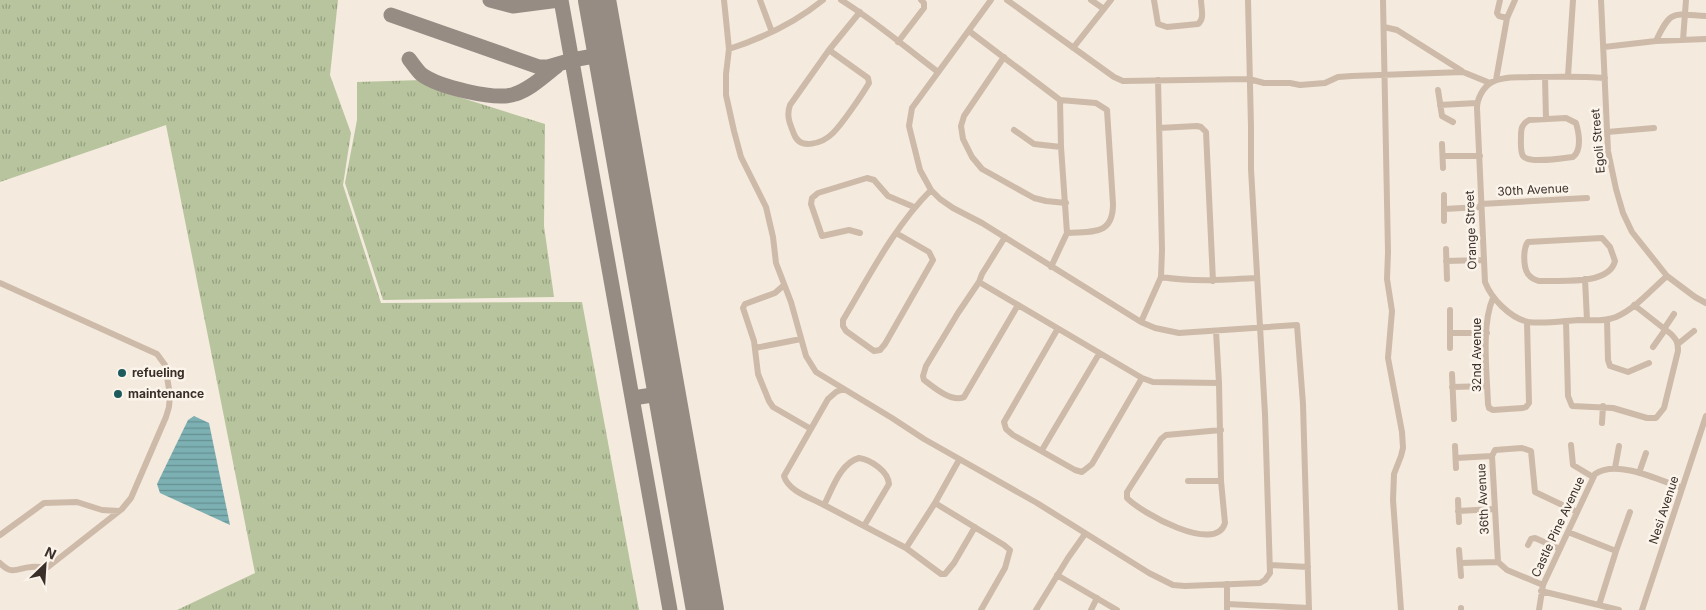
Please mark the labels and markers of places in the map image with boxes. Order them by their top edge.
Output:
place label: refueling [132,365,185,380]
marker: refueling [116,367,128,379]
place label: maintenance [128,386,204,401]
marker: maintenance [112,388,124,400]

